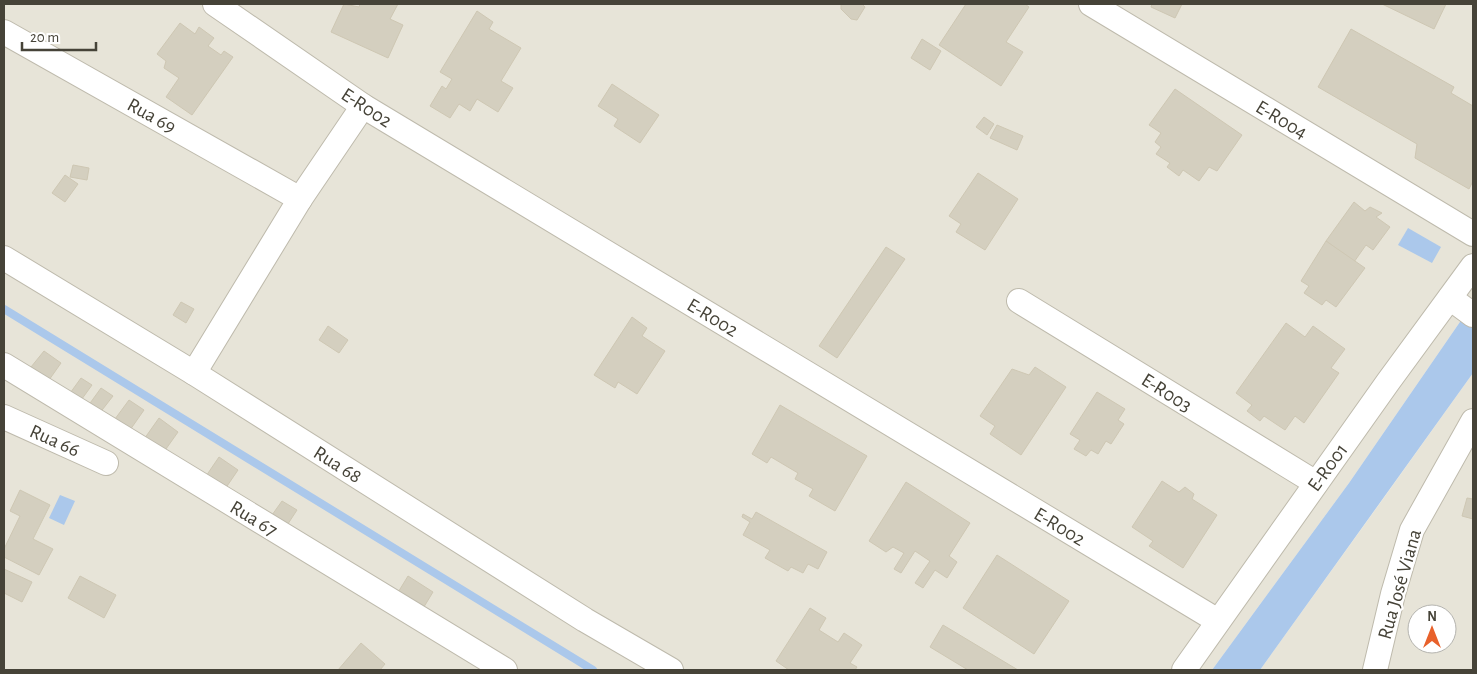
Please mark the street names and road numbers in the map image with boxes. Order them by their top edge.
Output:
street label: E-R002 [338,84,395,131]
street label: Rua 69 [124,94,179,137]
street label: E-R004 [1252,97,1311,143]
street label: E-R002 [683,295,742,341]
street label: E-R003 [1138,370,1195,416]
street label: Rua 66 [27,421,83,461]
street label: E-R001 [1304,440,1352,495]
street label: Rua 68 [310,443,365,487]
street label: Rua 67 [226,497,281,541]
street label: E-R002 [1030,504,1089,550]
street label: Rua José Viana [1375,527,1425,642]

